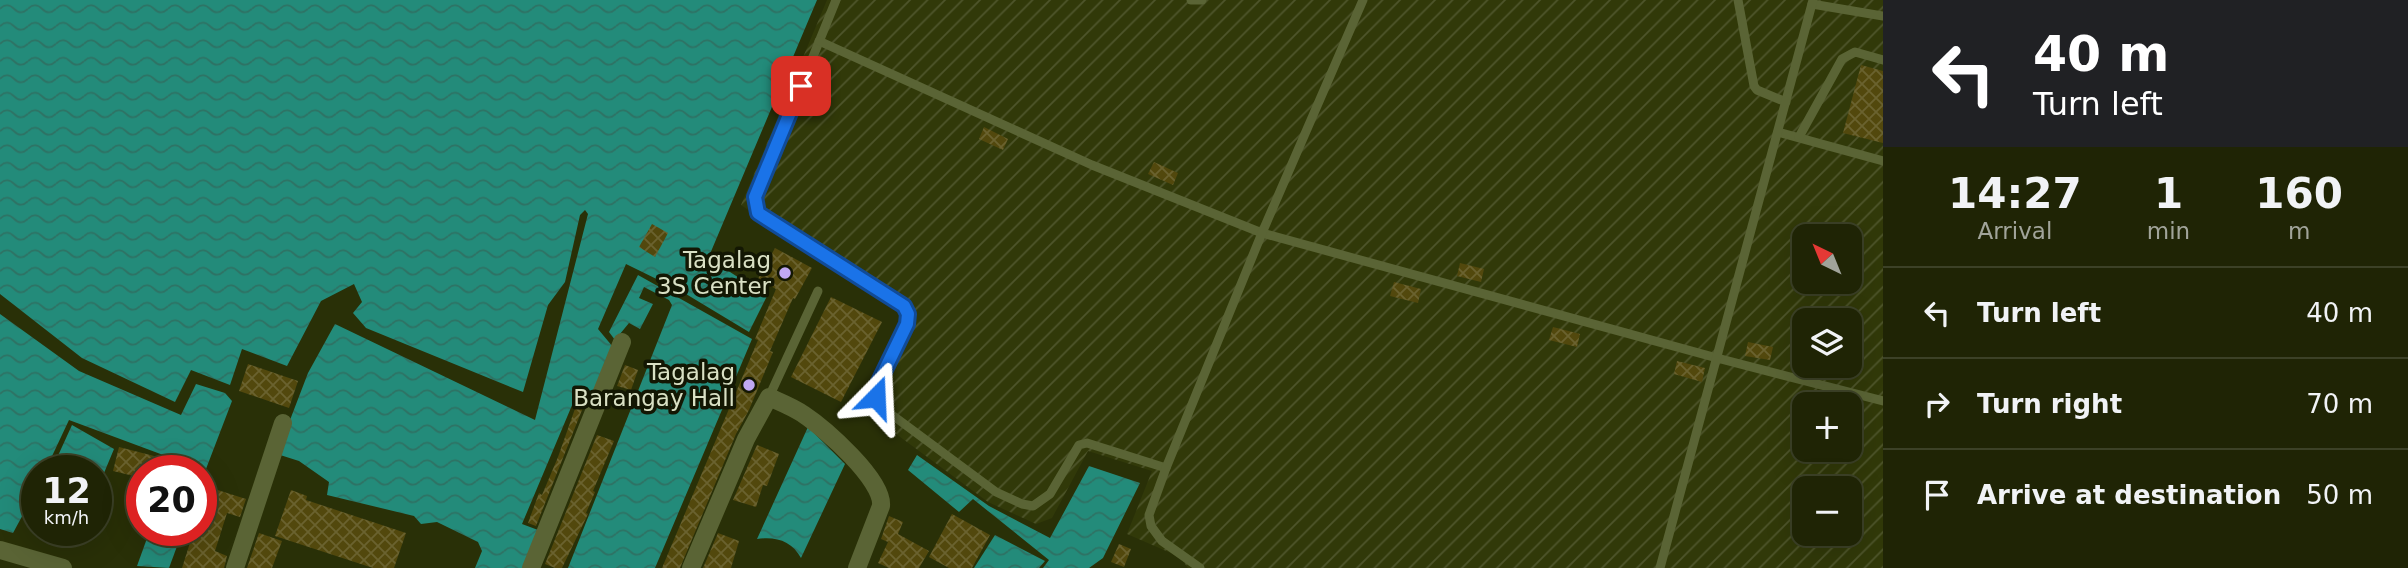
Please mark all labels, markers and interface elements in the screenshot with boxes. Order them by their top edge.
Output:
text: 40 m [2033,26,2169,83]
icon: left [1918,28,2009,119]
pin [771,56,831,116]
icon: arrive [782,67,820,105]
text: Turn left [2033,85,2163,123]
text: 14:27 [1948,169,2082,218]
text: 1 [2154,169,2183,218]
text: 160 [2255,169,2343,218]
text: Arrival [1978,218,2052,244]
text: min [2147,218,2190,244]
text: m [2288,218,2310,244]
north arrow [1792,224,1862,294]
map controls [1792,224,1862,546]
place label: Tagalag 3S Center [657,247,772,299]
marker: Tagalag 3S Center [777,265,793,281]
icon: left [1918,294,1956,332]
text: Turn left [1977,298,2101,328]
text: 40 m [2306,298,2373,328]
button: layers [1792,308,1862,378]
place label: Tagalag Barangay Hall [573,359,735,411]
position arrow [839,360,913,434]
marker: Tagalag Barangay Hall [741,377,757,393]
icon: right [1918,385,1956,423]
text: Turn right [1977,389,2122,419]
text: 70 m [2306,389,2373,419]
button: + [1792,392,1862,462]
speed limit sign: 20 [126,455,217,546]
text: 12 [42,471,91,511]
button: − [1792,476,1862,546]
icon: arrive [1918,476,1956,514]
text: Arrive at destination [1977,480,2281,510]
text: 50 m [2306,480,2373,510]
text: km/h [44,507,89,528]

